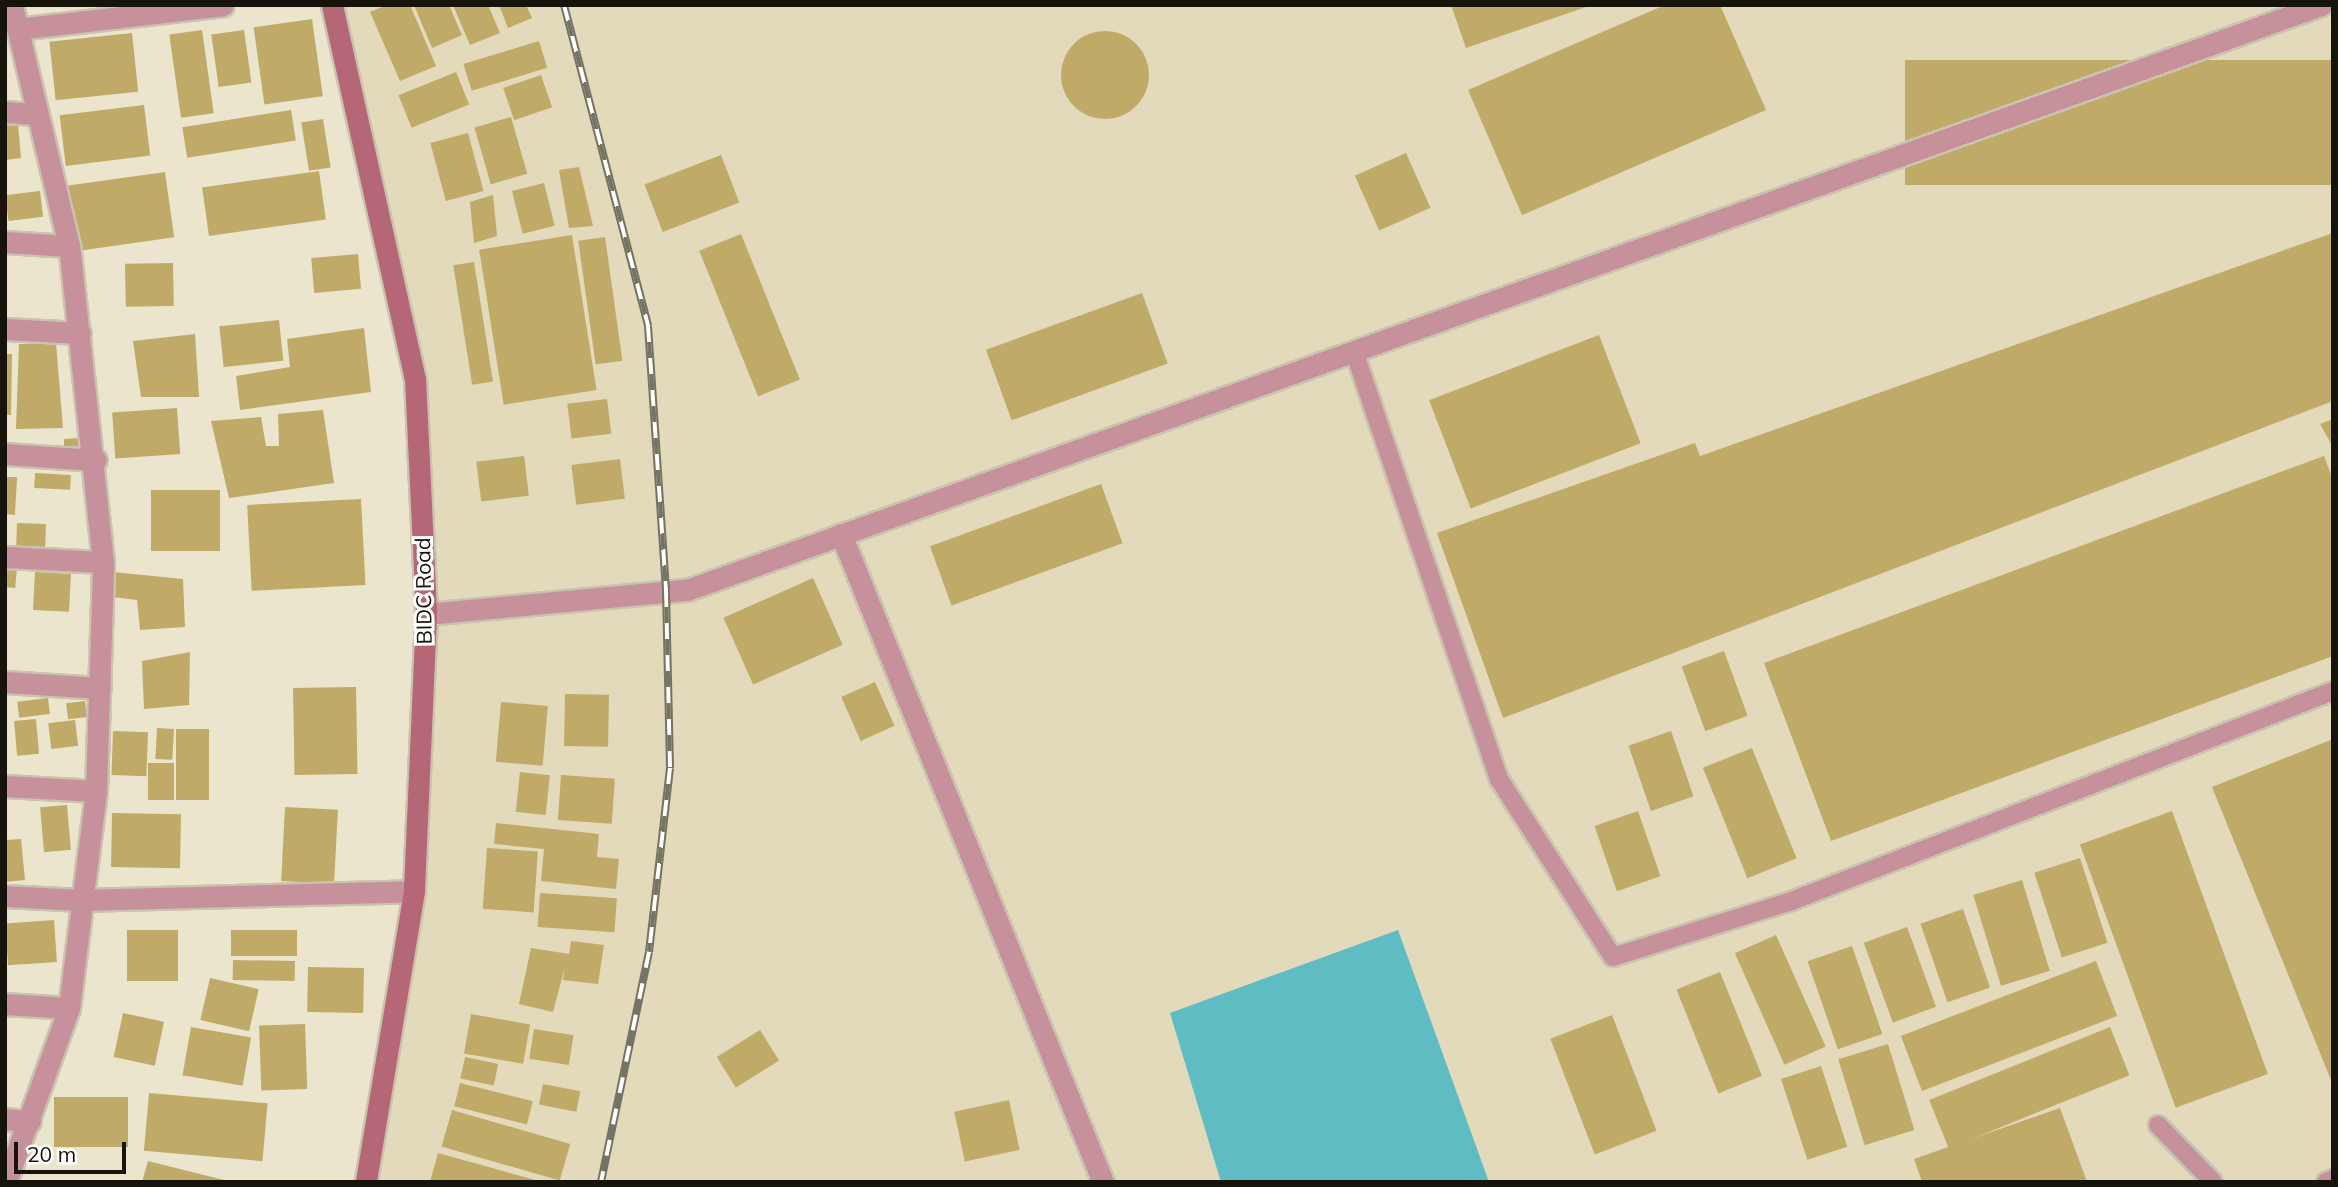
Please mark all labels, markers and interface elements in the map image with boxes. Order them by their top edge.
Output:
street label: BIDC Road [409,537,437,645]
scale bar [18,1128,130,1172]
text: 20 m [27,1141,76,1167]

